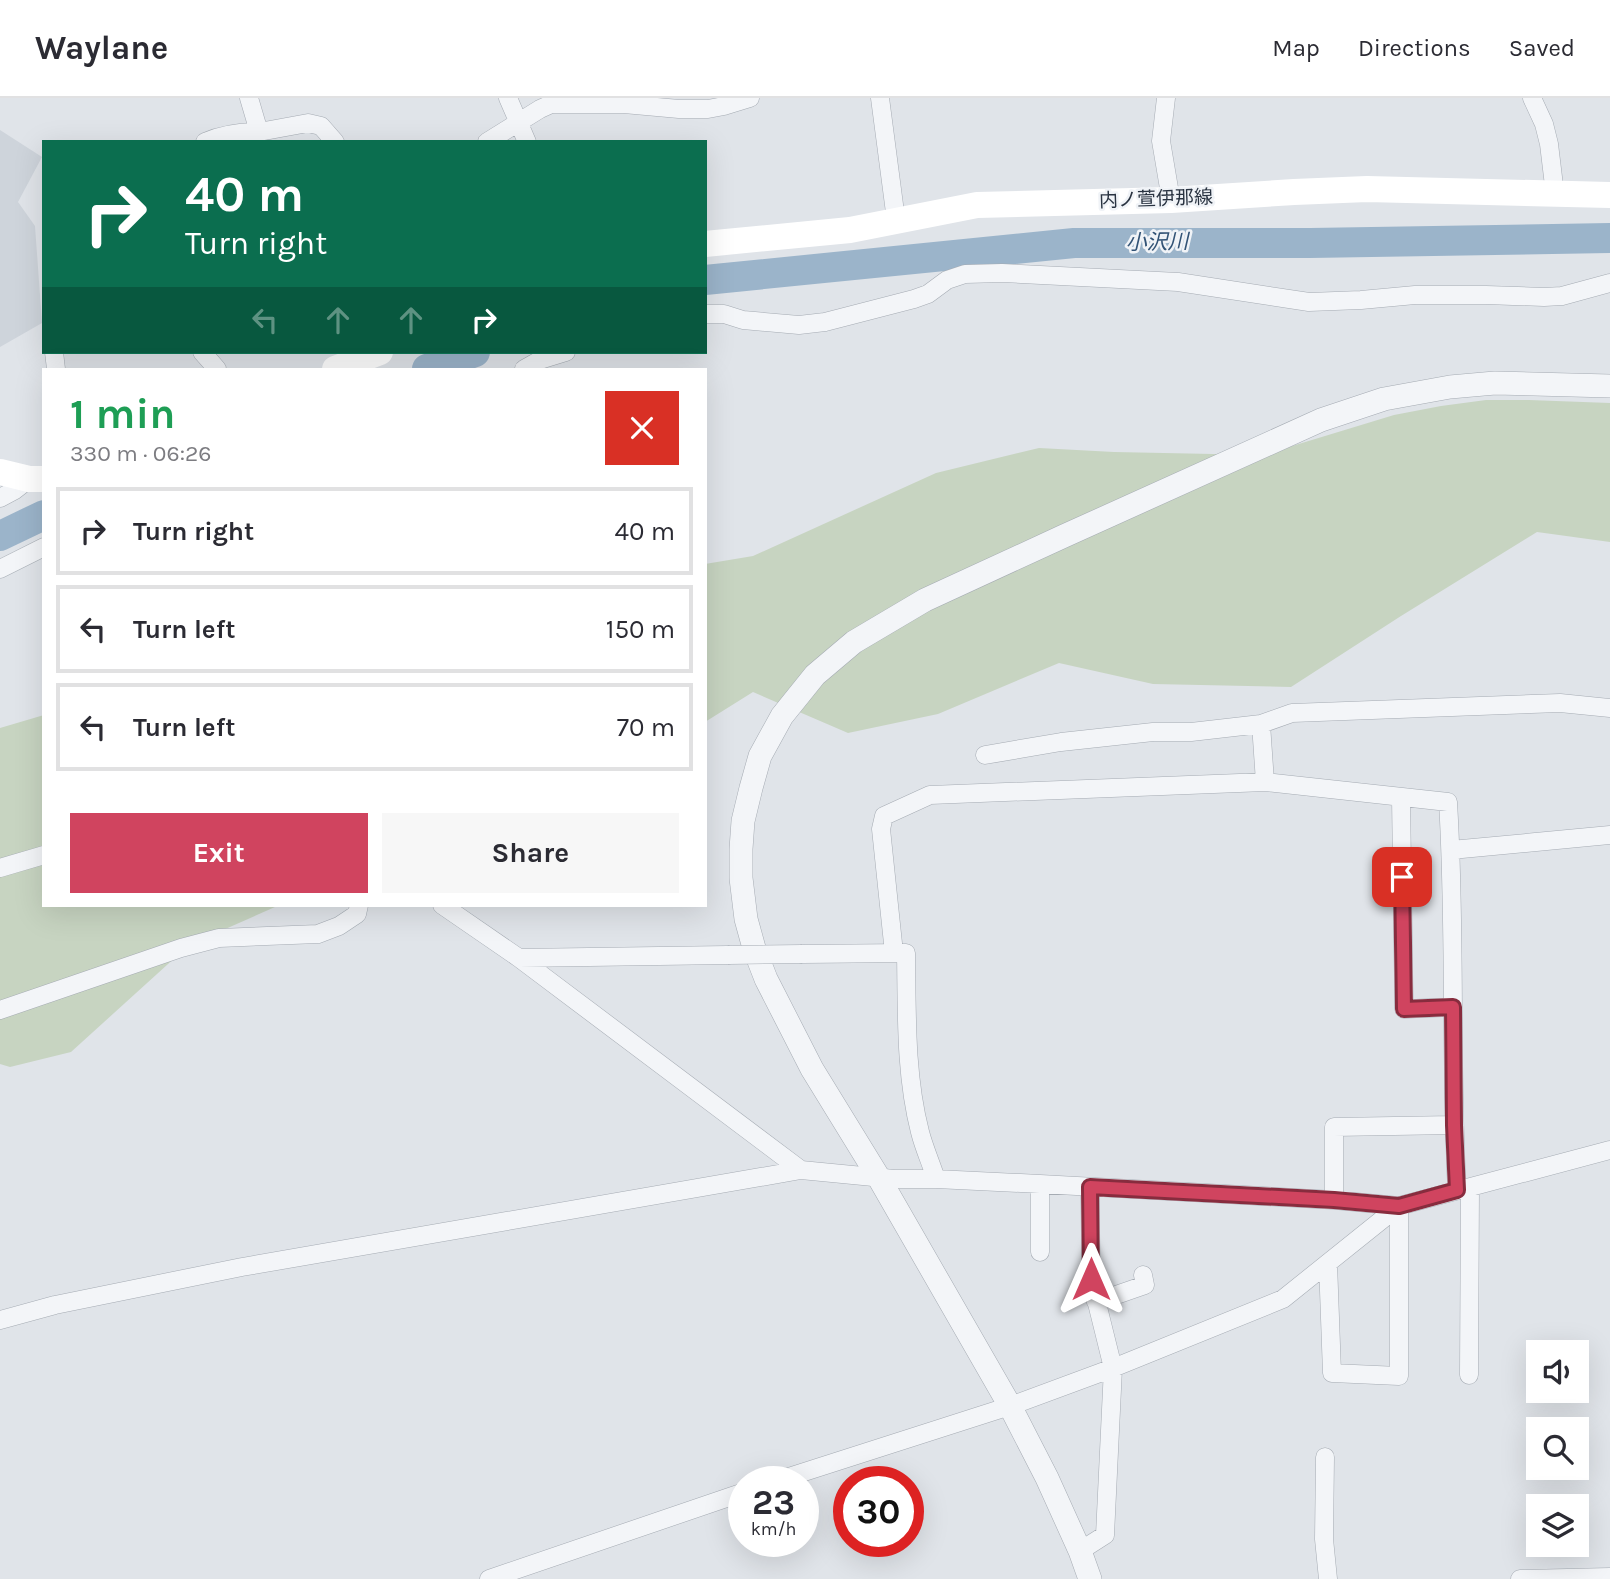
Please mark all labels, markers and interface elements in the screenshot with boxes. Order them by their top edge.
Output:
text: Waylane [35,29,168,67]
text: Map [1272,34,1320,62]
text: Directions [1358,34,1471,62]
text: Saved [1509,34,1575,62]
text: 40 m [185,166,304,223]
icon: right [70,168,161,259]
street label: 内ノ萱伊那線 [1099,186,1213,212]
text: Turn right [185,225,327,262]
water label: 小沢川 [1125,229,1191,255]
icon: left [246,301,284,339]
icon: ahead [319,301,357,339]
icon: ahead [392,301,430,339]
icon: right [465,301,503,339]
text: 1 min [70,389,175,439]
button: close [605,391,679,465]
text: 330 m · 06:26 [70,440,211,467]
icon: right [74,512,112,550]
text: Turn right [133,516,254,547]
text: 40 m [615,516,675,547]
icon: left [74,610,112,648]
text: Turn left [133,614,235,645]
text: 150 m [606,614,675,645]
icon: left [74,708,112,746]
text: Turn left [133,712,235,743]
text: 70 m [617,712,675,743]
button: Exit [70,813,368,893]
button: Share [382,813,679,893]
pin [1372,847,1432,907]
icon: arrive [1383,858,1421,896]
position arrow [1054,1242,1128,1316]
map controls [1526,1340,1589,1557]
button: sound [1526,1340,1589,1403]
button: search [1526,1417,1589,1480]
speed limit sign: 30 [833,1466,924,1557]
text: 23 [752,1482,795,1523]
button: layers [1526,1494,1589,1557]
text: km/h [751,1518,796,1540]

